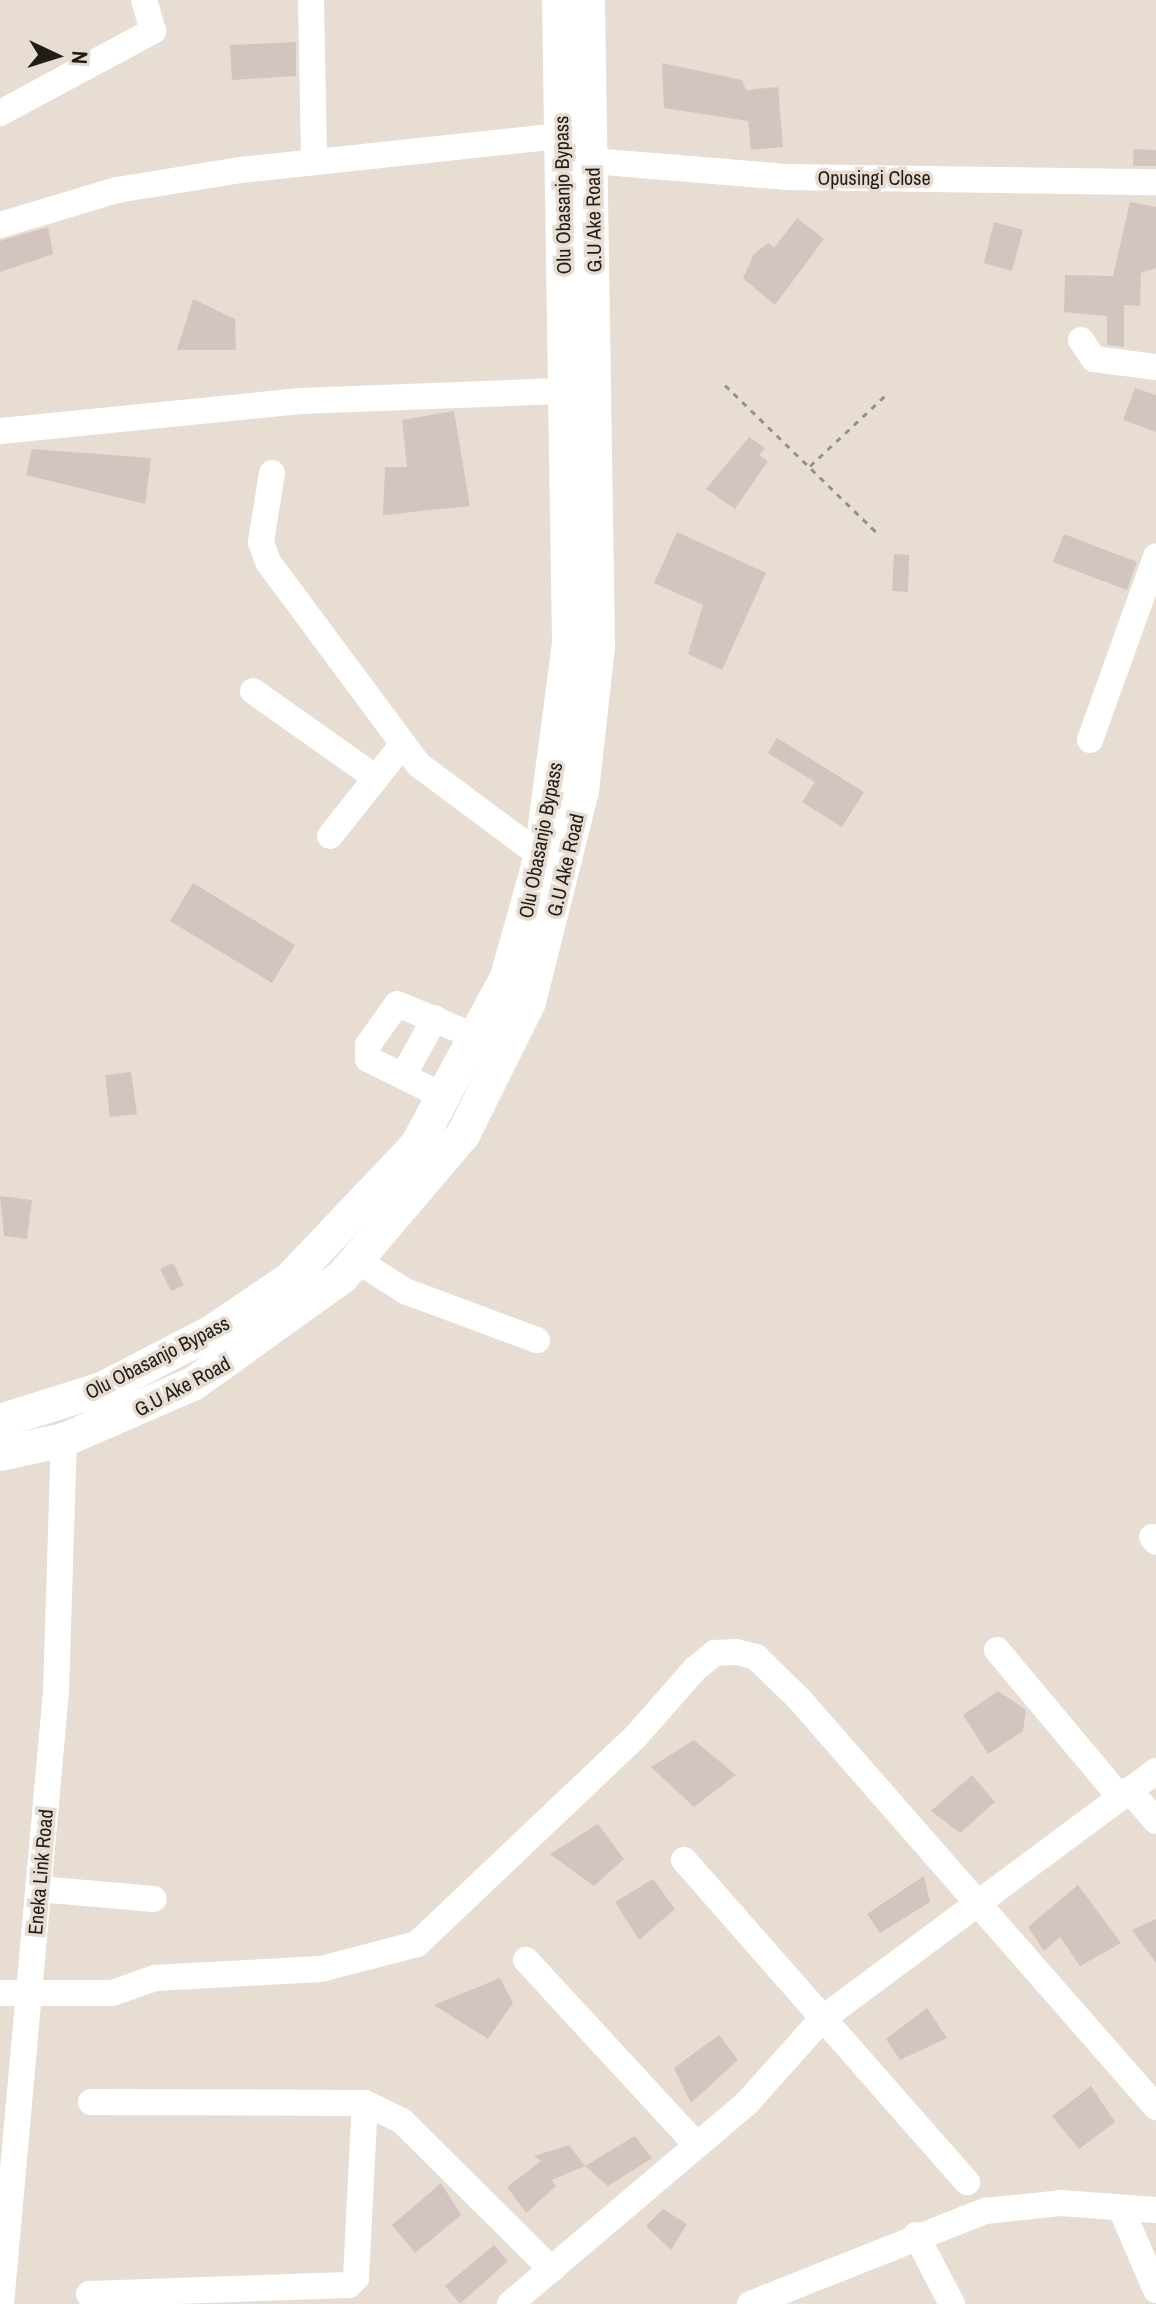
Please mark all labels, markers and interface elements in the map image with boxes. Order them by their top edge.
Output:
north arrow [16,16,96,96]
text: N [65,50,95,65]
street label: Olu Obasanjo Bypass [549,115,575,275]
street label: Opusingi Close [817,165,931,189]
street label: G.U Ake Road [580,167,606,273]
street label: Olu Obasanjo Bypass [513,760,567,920]
street label: G.U Ake Road [541,811,589,919]
street label: Olu Obasanjo Bypass [81,1310,233,1404]
street label: G.U Ake Road [130,1351,234,1421]
street label: Eneka Link Road [23,1808,57,1936]

